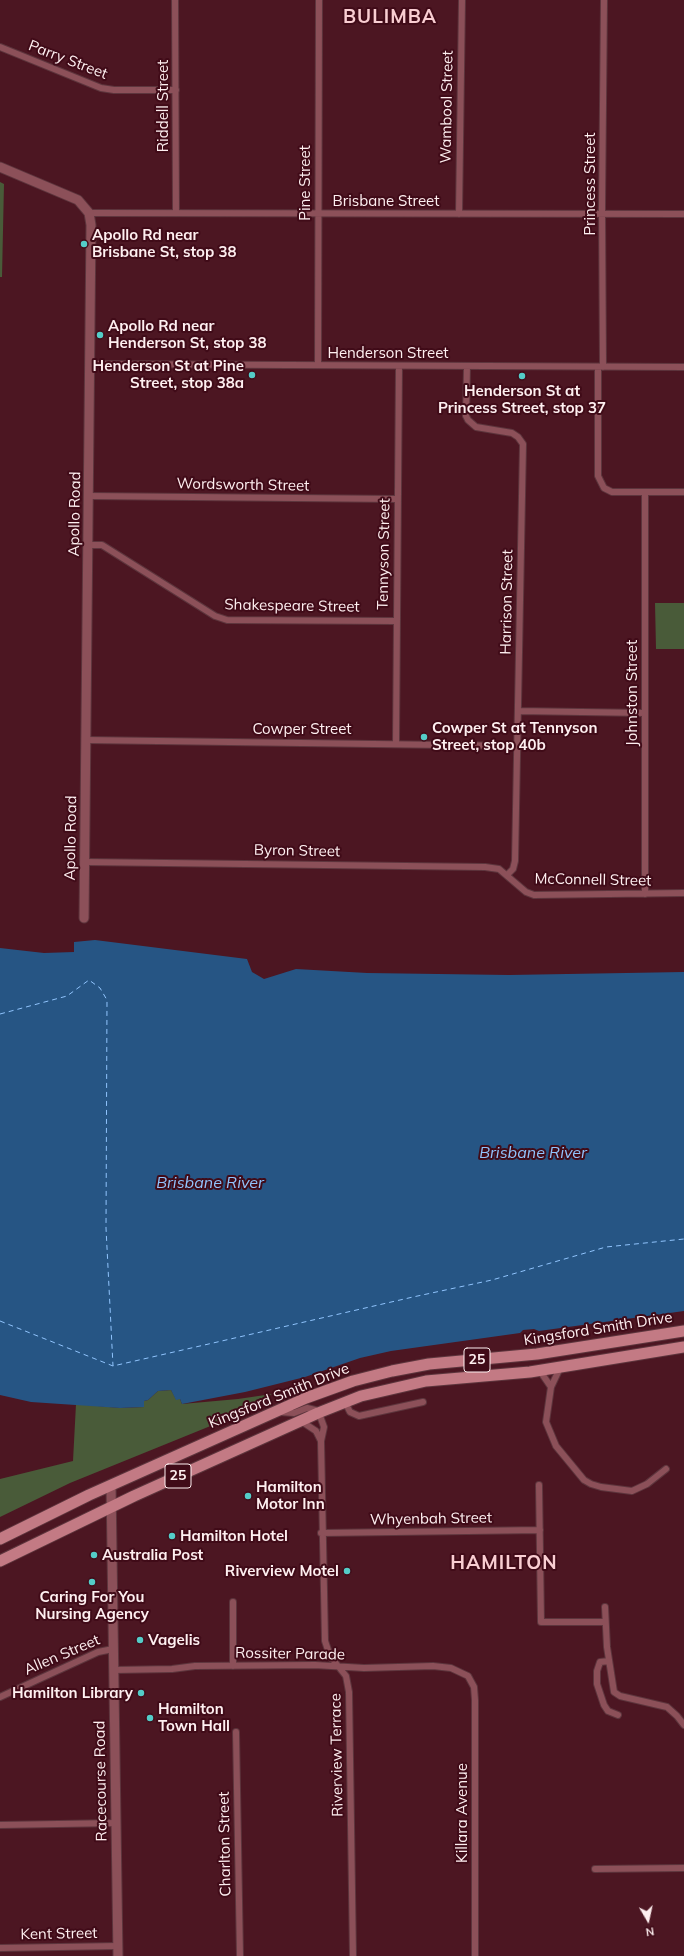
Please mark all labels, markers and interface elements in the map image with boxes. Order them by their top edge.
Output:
district label: BULIMBA [343,6,437,28]
street label: Parry Street [26,37,110,83]
street label: Wambool Street [437,50,457,164]
street label: Riddell Street [154,60,172,152]
street label: Princess Street [581,132,599,236]
street label: Pine Street [296,145,314,221]
street label: Brisbane Street [332,192,440,210]
place label: Apollo Rd near Brisbane St, stop 38 [92,226,236,261]
marker: Apollo Rd near Brisbane St, stop 38 [79,239,89,249]
place label: Apollo Rd near Henderson St, stop 38 [108,317,266,352]
marker: Apollo Rd near Henderson St, stop 38 [95,330,105,340]
street label: Henderson Street [327,344,449,362]
place label: Henderson St at Pine Street, stop 38a [93,357,244,392]
marker: Henderson St at Pine Street, stop 38a [247,370,257,380]
marker: Henderson St at Princess Street, stop 37 [517,371,527,381]
place label: Henderson St at Princess Street, stop 37 [438,382,606,417]
street label: Apollo Road [65,471,85,557]
street label: Wordsworth Street [176,475,310,495]
street label: Tennyson Street [374,498,394,610]
street label: Harrison Street [497,549,517,655]
street label: Shakespeare Street [224,596,360,616]
street label: Johnston Street [623,640,641,746]
place label: Cowper St at Tennyson Street, stop 40b [432,719,598,754]
street label: Cowper Street [252,720,352,738]
marker: Cowper St at Tennyson Street, stop 40b [419,732,429,742]
street label: Apollo Road [61,795,81,881]
street label: Byron Street [254,841,340,861]
street label: McConnell Street [534,870,652,890]
water label: Brisbane River [479,1143,587,1163]
water label: Brisbane River [156,1173,264,1193]
street label: Kingsford Smith Drive [522,1308,674,1350]
road number: 25 [464,1348,490,1372]
street label: Kingsford Smith Drive [206,1360,352,1432]
road number: 25 [165,1464,191,1488]
place label: Hamilton Motor Inn [256,1478,325,1513]
marker: Hamilton Motor Inn [243,1491,253,1501]
street label: Whyenbah Street [370,1509,492,1529]
place label: Hamilton Hotel [180,1527,288,1545]
marker: Hamilton Hotel [167,1531,177,1541]
place label: Australia Post [102,1546,203,1564]
marker: Australia Post [89,1550,99,1560]
district label: HAMILTON [450,1552,558,1574]
place label: Riverview Motel [225,1562,339,1580]
marker: Riverview Motel [342,1566,352,1576]
marker: Caring For You Nursing Agency [87,1577,97,1587]
place label: Caring For You Nursing Agency [35,1588,149,1623]
street label: Allen Street [21,1631,103,1679]
place label: Vagelis [148,1631,200,1649]
marker: Vagelis [135,1635,145,1645]
street label: Rossiter Parade [235,1644,345,1664]
place label: Hamilton Library [12,1684,133,1702]
marker: Hamilton Library [136,1688,146,1698]
street label: Riverview Terrace [327,1693,347,1817]
place label: Hamilton Town Hall [158,1700,230,1735]
marker: Hamilton Town Hall [145,1713,155,1723]
street label: Racecourse Road [91,1720,111,1842]
street label: Killara Avenue [453,1763,471,1863]
street label: Charlton Street [215,1791,235,1897]
north arrow [628,1900,668,1940]
street label: Kent Street [20,1924,98,1944]
text: N [645,1924,655,1939]

